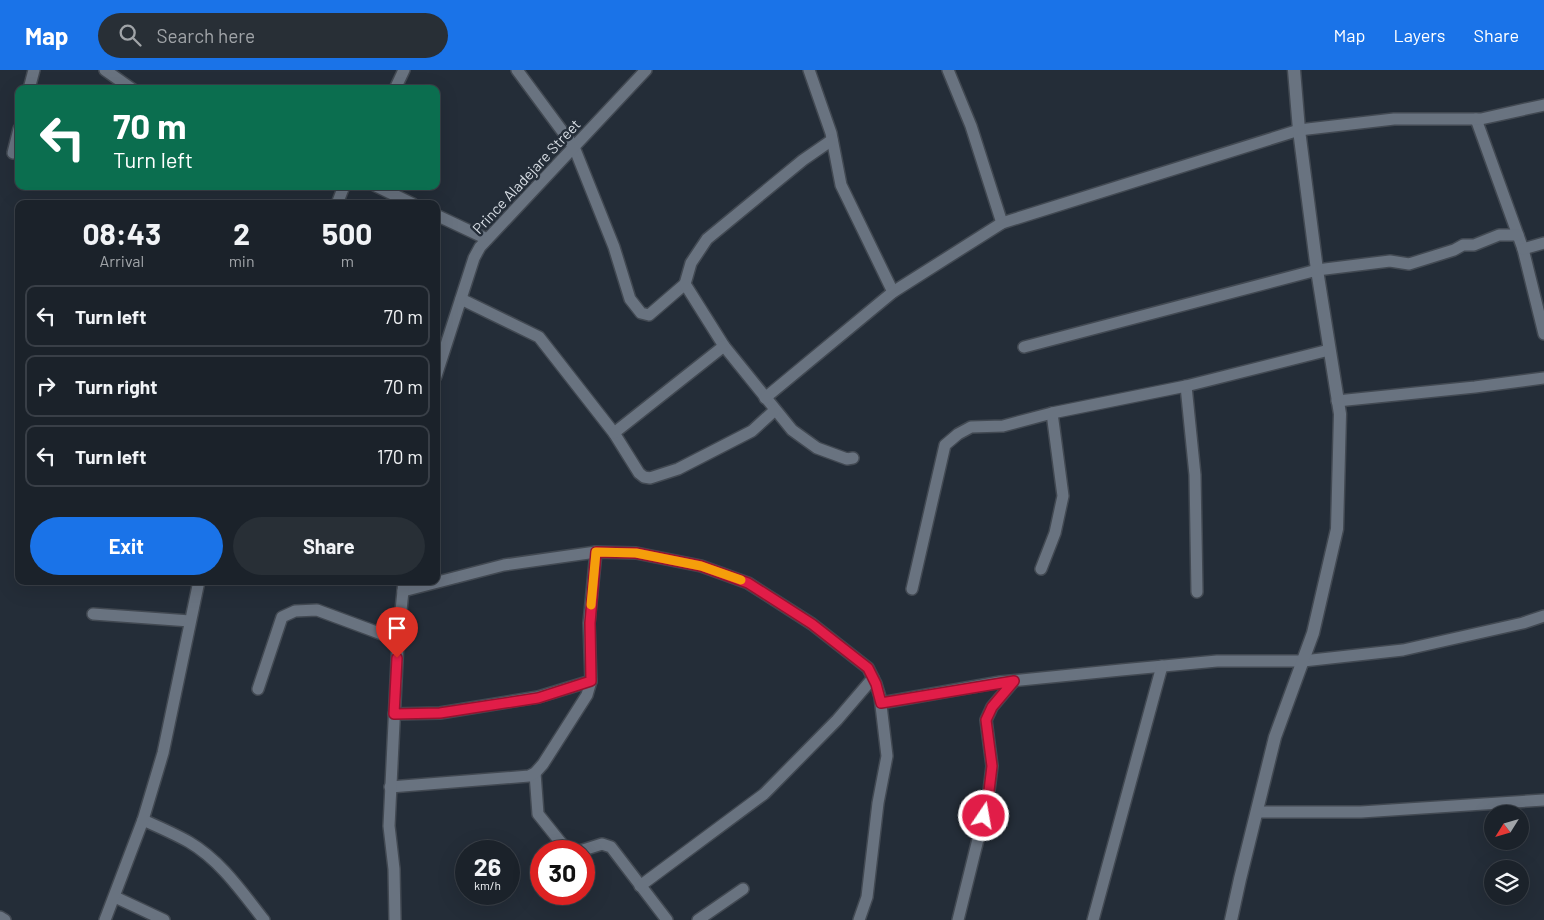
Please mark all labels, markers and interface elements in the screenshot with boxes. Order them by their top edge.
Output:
search box [98,13,448,58]
text: Map [25,21,68,50]
icon: search [116,21,144,49]
text: Search here [156,24,255,47]
text: Map [1333,24,1365,46]
text: Layers [1393,24,1446,46]
text: Share [1474,24,1519,46]
text: 70 m [113,104,187,146]
icon: left [30,105,95,170]
street label: Prince Aladejare Street [468,115,584,237]
text: Turn left [113,146,193,172]
text: 08:43 [83,215,161,251]
text: 2 [233,215,250,251]
text: 500 [322,215,372,251]
text: Arrival [99,251,144,270]
text: min [229,251,255,270]
text: m [341,251,354,270]
icon: left [32,302,60,330]
text: Turn left [75,305,146,328]
text: 70 m [384,305,423,328]
icon: right [32,372,60,400]
text: Turn right [75,375,157,398]
text: 70 m [384,375,423,398]
icon: left [32,442,60,470]
text: Turn left [75,445,146,468]
text: 170 m [377,445,423,468]
button: Exit [30,517,223,575]
button: Share [233,517,425,575]
pin [376,607,418,658]
icon: arrive [383,614,411,642]
position arrow [957,789,1009,841]
north arrow [1484,805,1529,850]
map controls [1484,805,1529,905]
speed limit sign: 30 [530,840,595,905]
text: 26 [474,851,501,881]
button: layers [1484,860,1529,905]
text: km/h [474,878,501,892]

